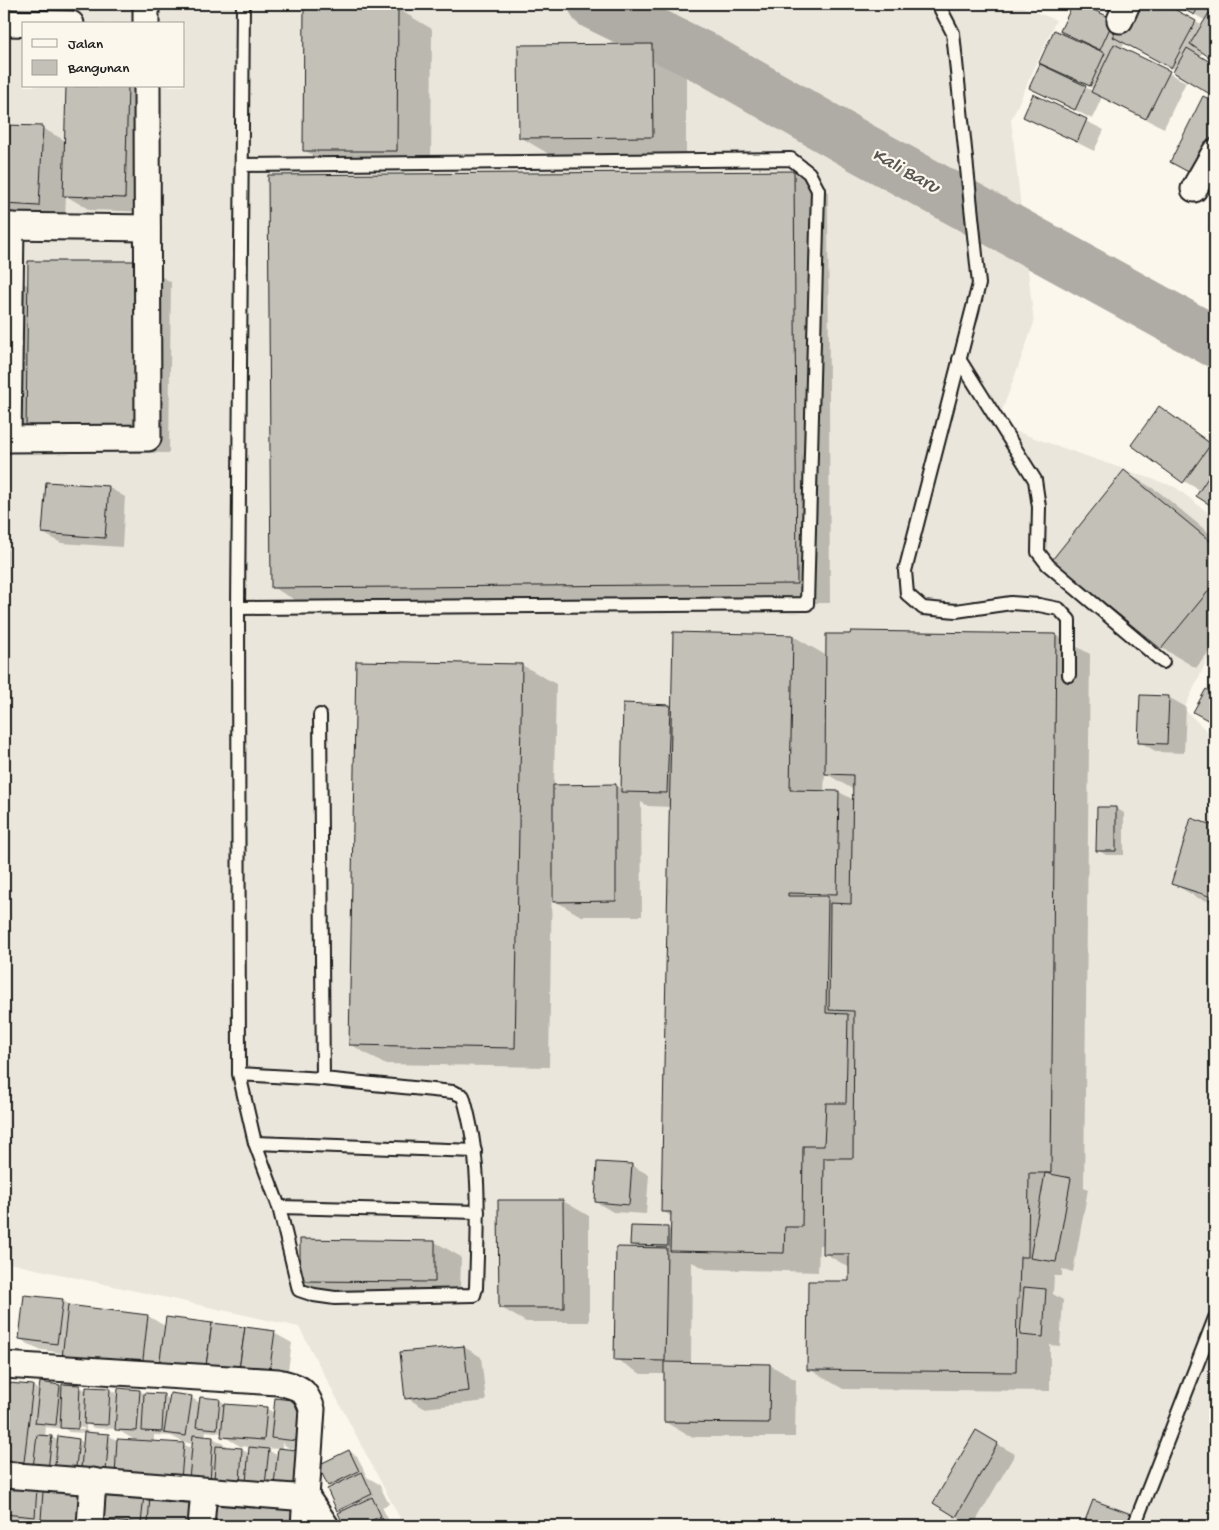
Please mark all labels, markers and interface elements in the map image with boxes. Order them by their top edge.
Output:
legend [22,22,185,88]
text: Jalan [68,36,103,54]
text: Bangunan [67,60,129,78]
water label: Kali Baru [867,144,944,201]

